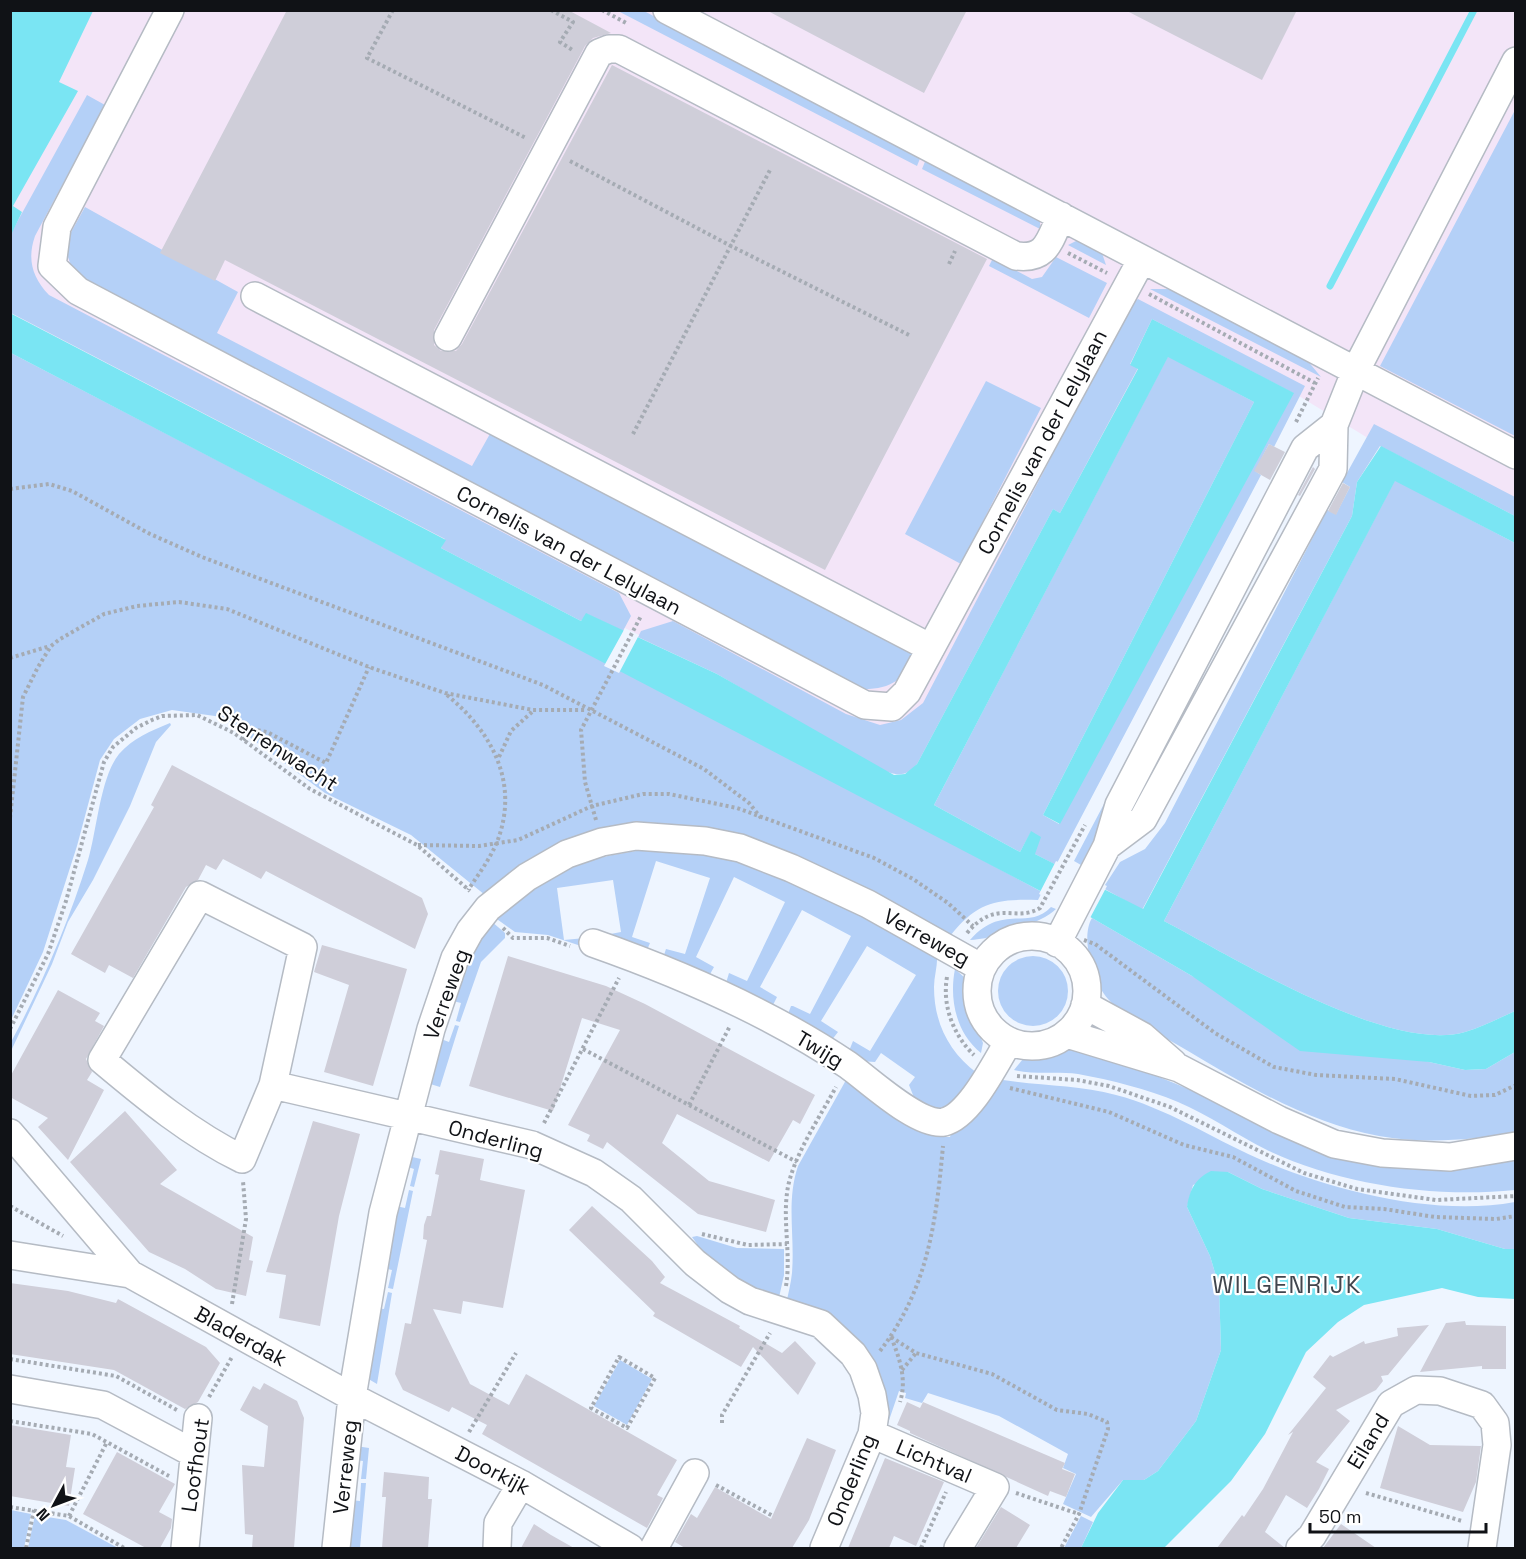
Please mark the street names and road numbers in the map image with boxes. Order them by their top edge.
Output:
street label: Cornelis van der Lelylaan [971,325,1113,559]
street label: Cornelis van der Lelylaan [452,479,686,621]
street label: Sterrenwacht [213,699,343,797]
street label: Verreweg [879,902,975,972]
street label: Verreweg [417,945,475,1043]
street label: Twijg [791,1024,849,1074]
street label: Onderling [445,1113,547,1165]
street label: Bladerdak [190,1300,292,1372]
street label: Eiland [1341,1408,1395,1474]
street label: Loofhout [175,1416,215,1514]
street label: Verreweg [327,1418,363,1516]
street label: Onderling [820,1430,882,1530]
street label: Lichtval [892,1433,976,1489]
street label: Doorkijk [451,1439,535,1501]

